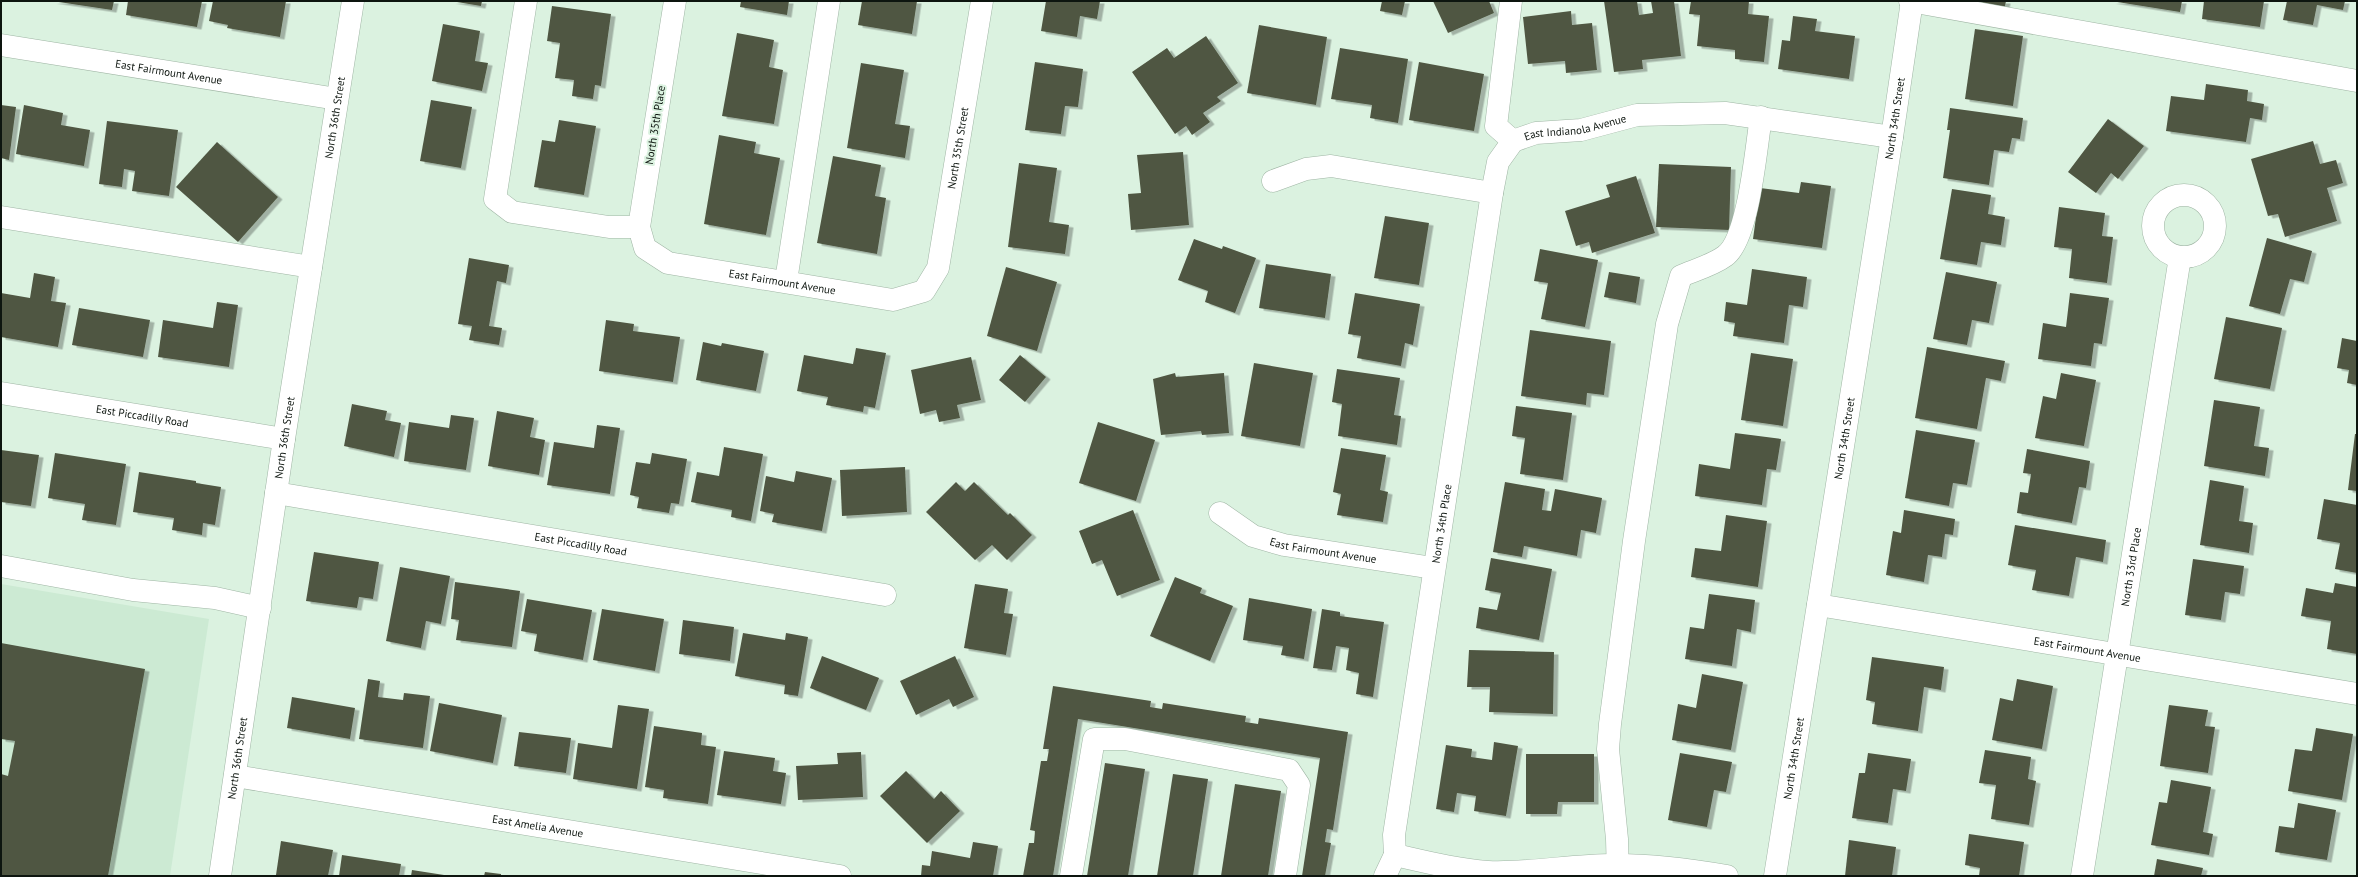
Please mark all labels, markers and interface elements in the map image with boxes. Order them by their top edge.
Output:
street label: East Fairmount Avenue [114,56,224,88]
street label: North 36th Street [321,75,348,160]
street label: North 34th Street [1882,76,1908,160]
street label: North 35th Place [642,84,668,166]
street label: North 35th Street [944,106,971,190]
street label: East Indianola Avenue [1522,111,1628,144]
street label: East Fairmount Avenue [728,266,837,298]
street label: North 36th Street [271,395,298,480]
street label: North 34th Street [1831,396,1858,480]
street label: East Piccadilly Road [95,402,189,430]
street label: North 34th Place [1429,483,1455,564]
street label: North 33rd Place [2118,526,2144,607]
street label: East Piccadilly Road [534,529,628,559]
street label: East Fairmount Avenue [1268,534,1378,566]
street label: East Fairmount Avenue [2033,634,2142,665]
street label: North 36th Street [224,716,250,800]
street label: North 34th Street [1780,716,1807,801]
street label: East Amelia Avenue [491,812,585,841]

